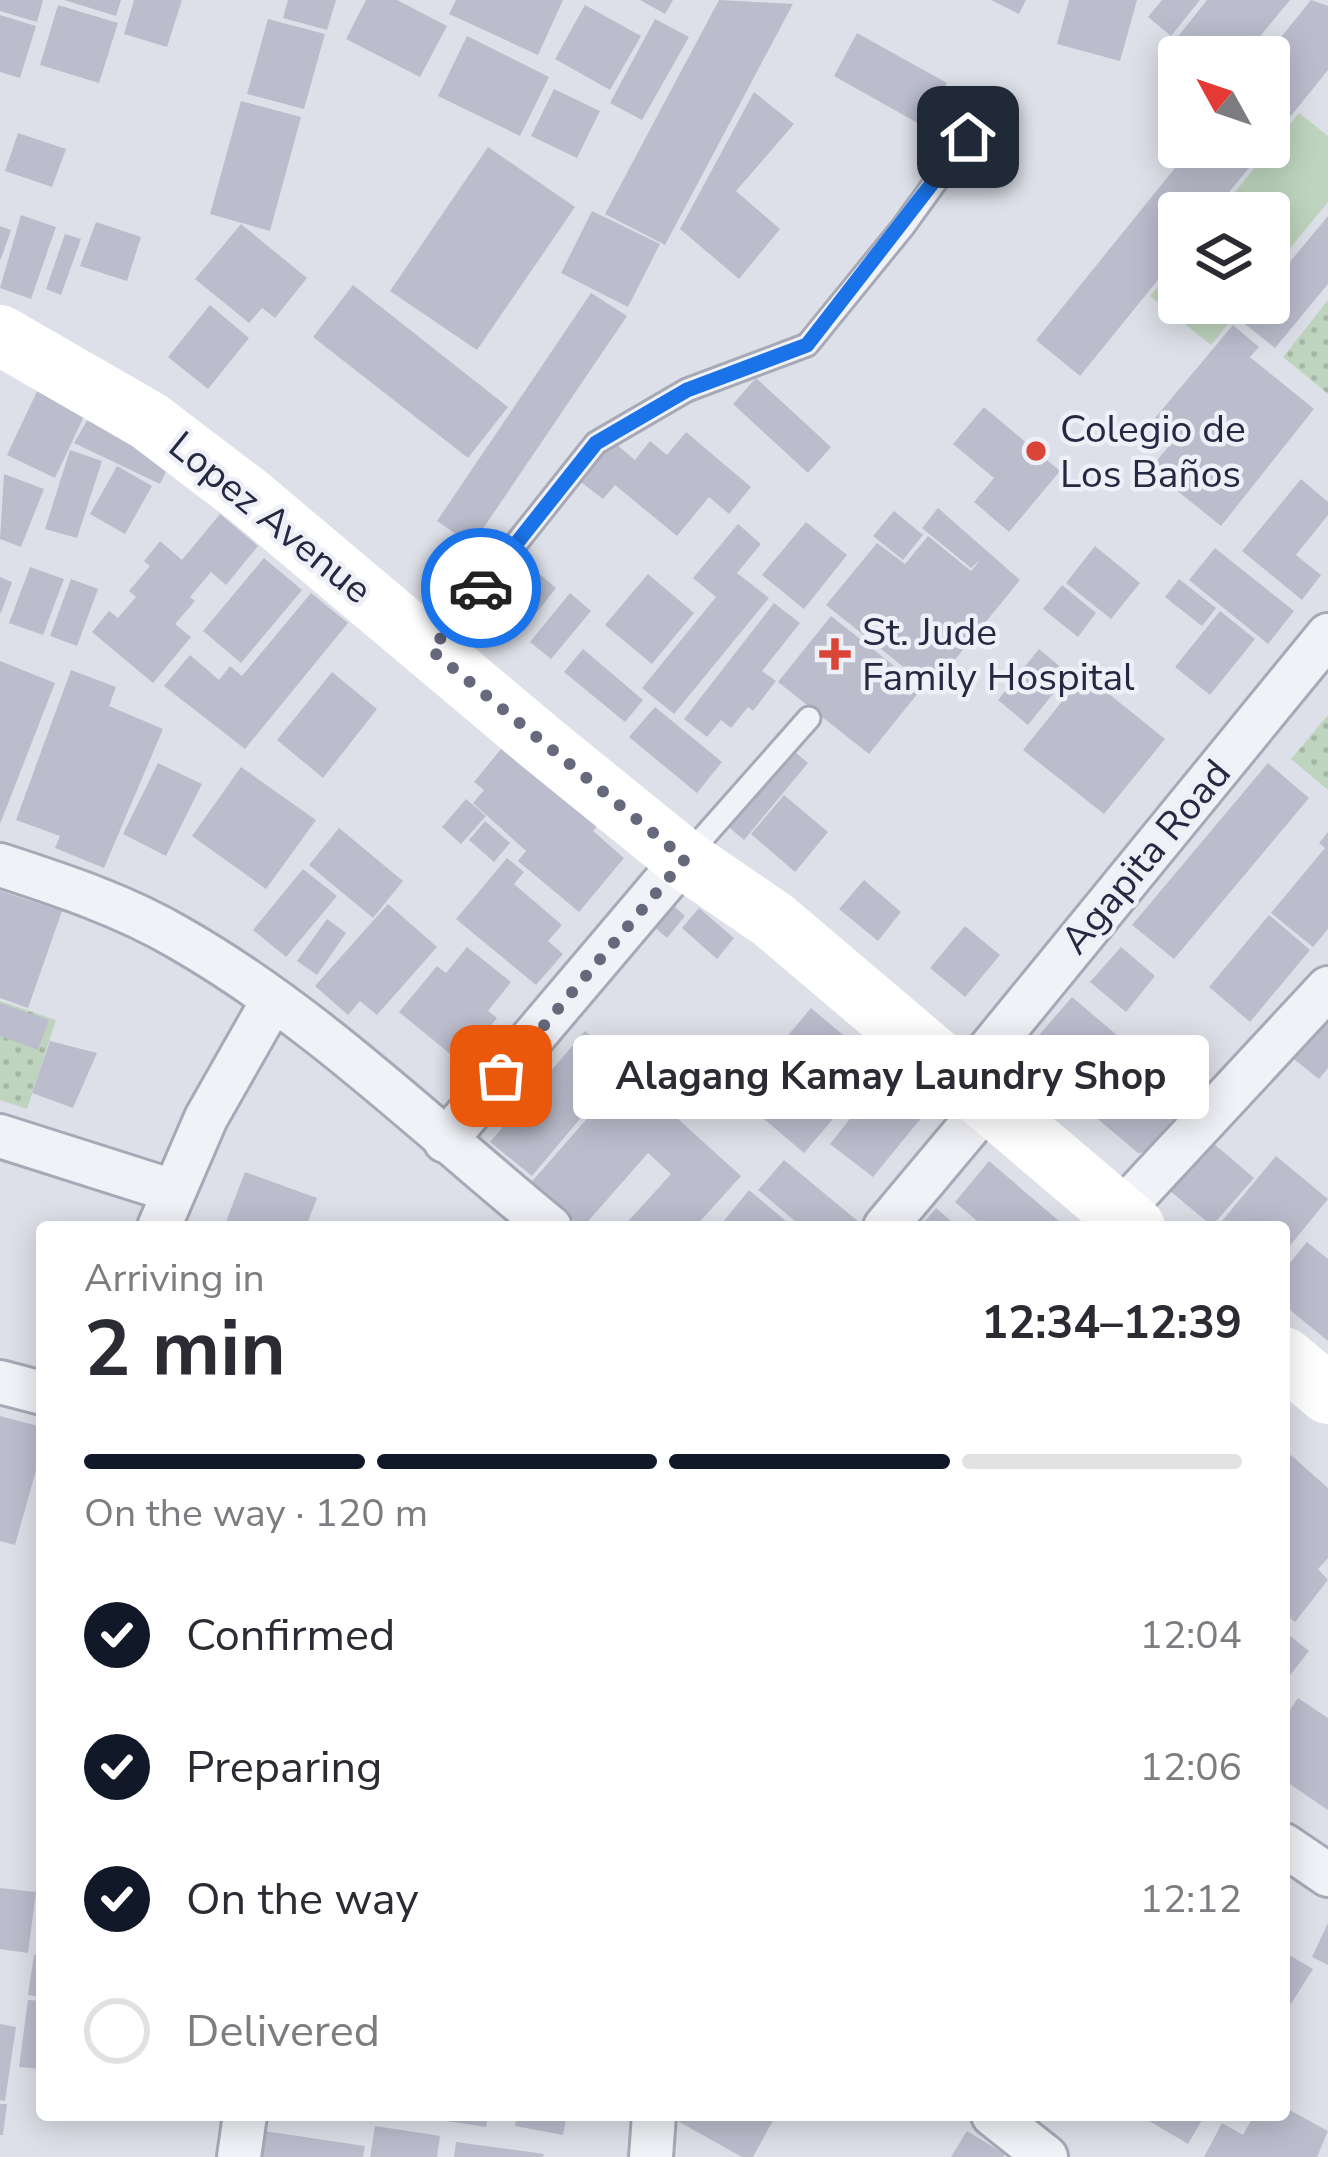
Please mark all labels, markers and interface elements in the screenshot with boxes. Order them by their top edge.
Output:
north arrow [1158,36,1290,168]
map controls [1158,36,1290,324]
pin [917,86,1019,188]
icon: home [935,104,1001,170]
button: layers [1158,192,1290,324]
place label: Colegio de Los Baños [1060,403,1246,501]
street label: Lopez Avenue [157,420,383,616]
marker: Colegio de Los Baños [1023,438,1049,464]
courier [421,528,541,648]
icon: car [448,555,514,621]
place label: St. Jude Family Hospital [862,606,1135,704]
marker: St. Jude Family Hospital [819,638,851,670]
street label: Agapita Road [1049,749,1243,965]
pin [450,1025,552,1127]
callout: Alagang Kamay Laundry Shop [573,1034,1209,1118]
icon: bag [468,1043,534,1109]
text: Alagang Kamay Laundry Shop [615,1050,1167,1103]
text: Arriving in [84,1252,265,1305]
text: 12:34–12:39 [981,1293,1242,1354]
text: 2 min [84,1296,286,1403]
text: On the way · 120 m [84,1487,428,1540]
icon: check [84,1602,150,1668]
text: Confirmed [186,1605,395,1666]
text: 12:04 [1140,1609,1242,1662]
icon: check [84,1734,150,1800]
text: Preparing [186,1737,382,1798]
text: 12:06 [1140,1741,1242,1794]
icon: check [84,1866,150,1932]
text: On the way [186,1869,419,1930]
text: 12:12 [1140,1873,1242,1926]
text: Delivered [186,2001,380,2062]

